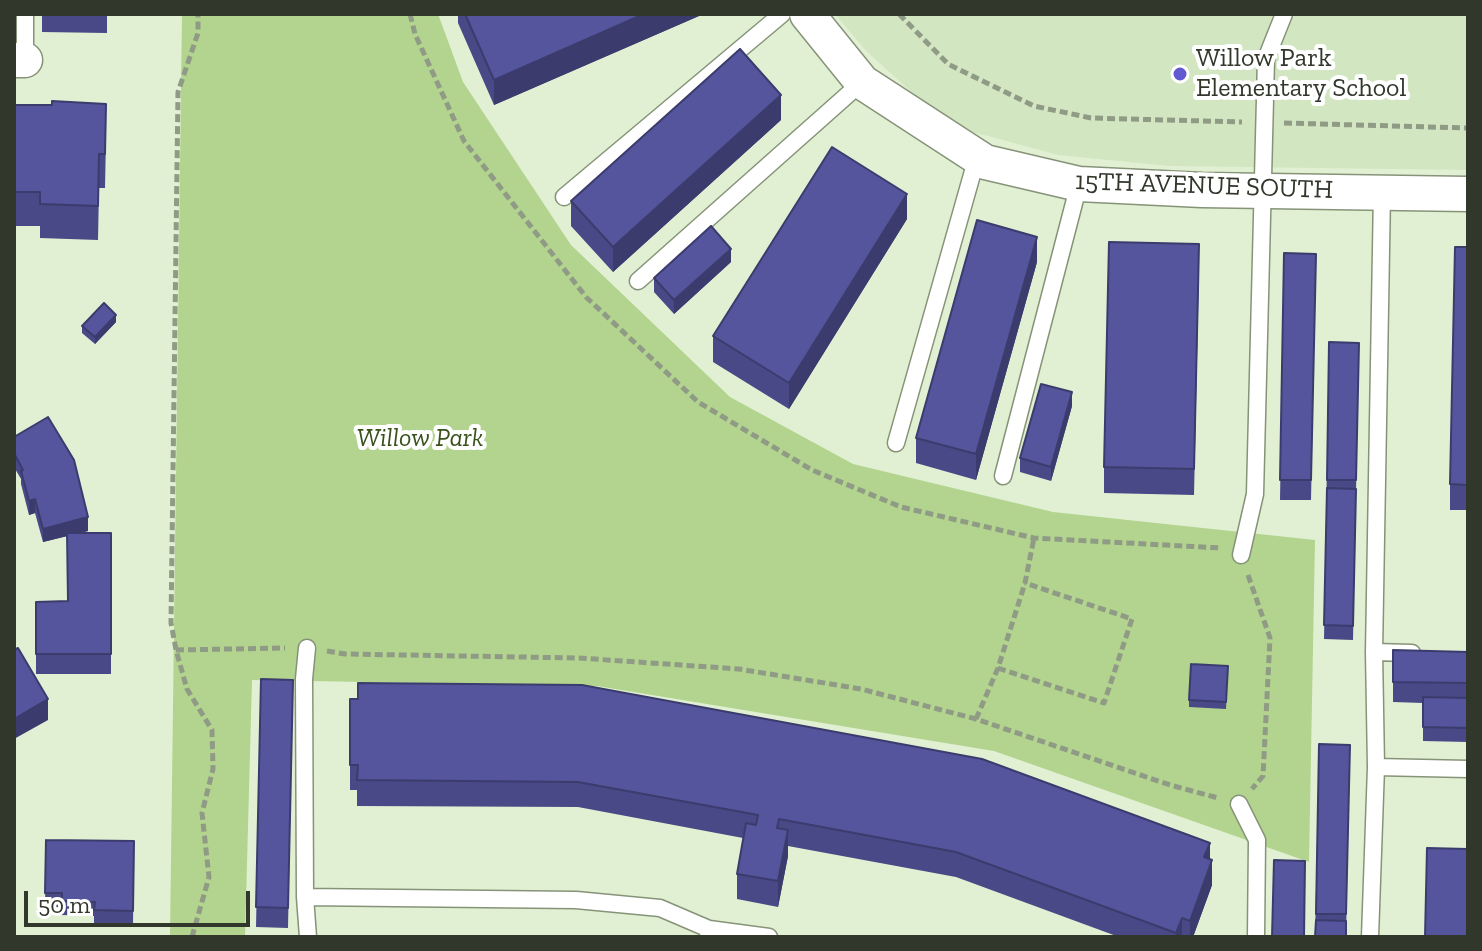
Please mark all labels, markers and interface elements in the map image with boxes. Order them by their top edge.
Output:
place label: Willow Park Elementary School [1196,43,1406,104]
marker: Willow Park Elementary School [1171,65,1189,83]
street label: 15TH AVENUE SOUTH [1074,166,1334,206]
park label: Willow Park [357,423,483,455]
scale bar [28,875,254,925]
text: 50 m [38,890,90,919]

